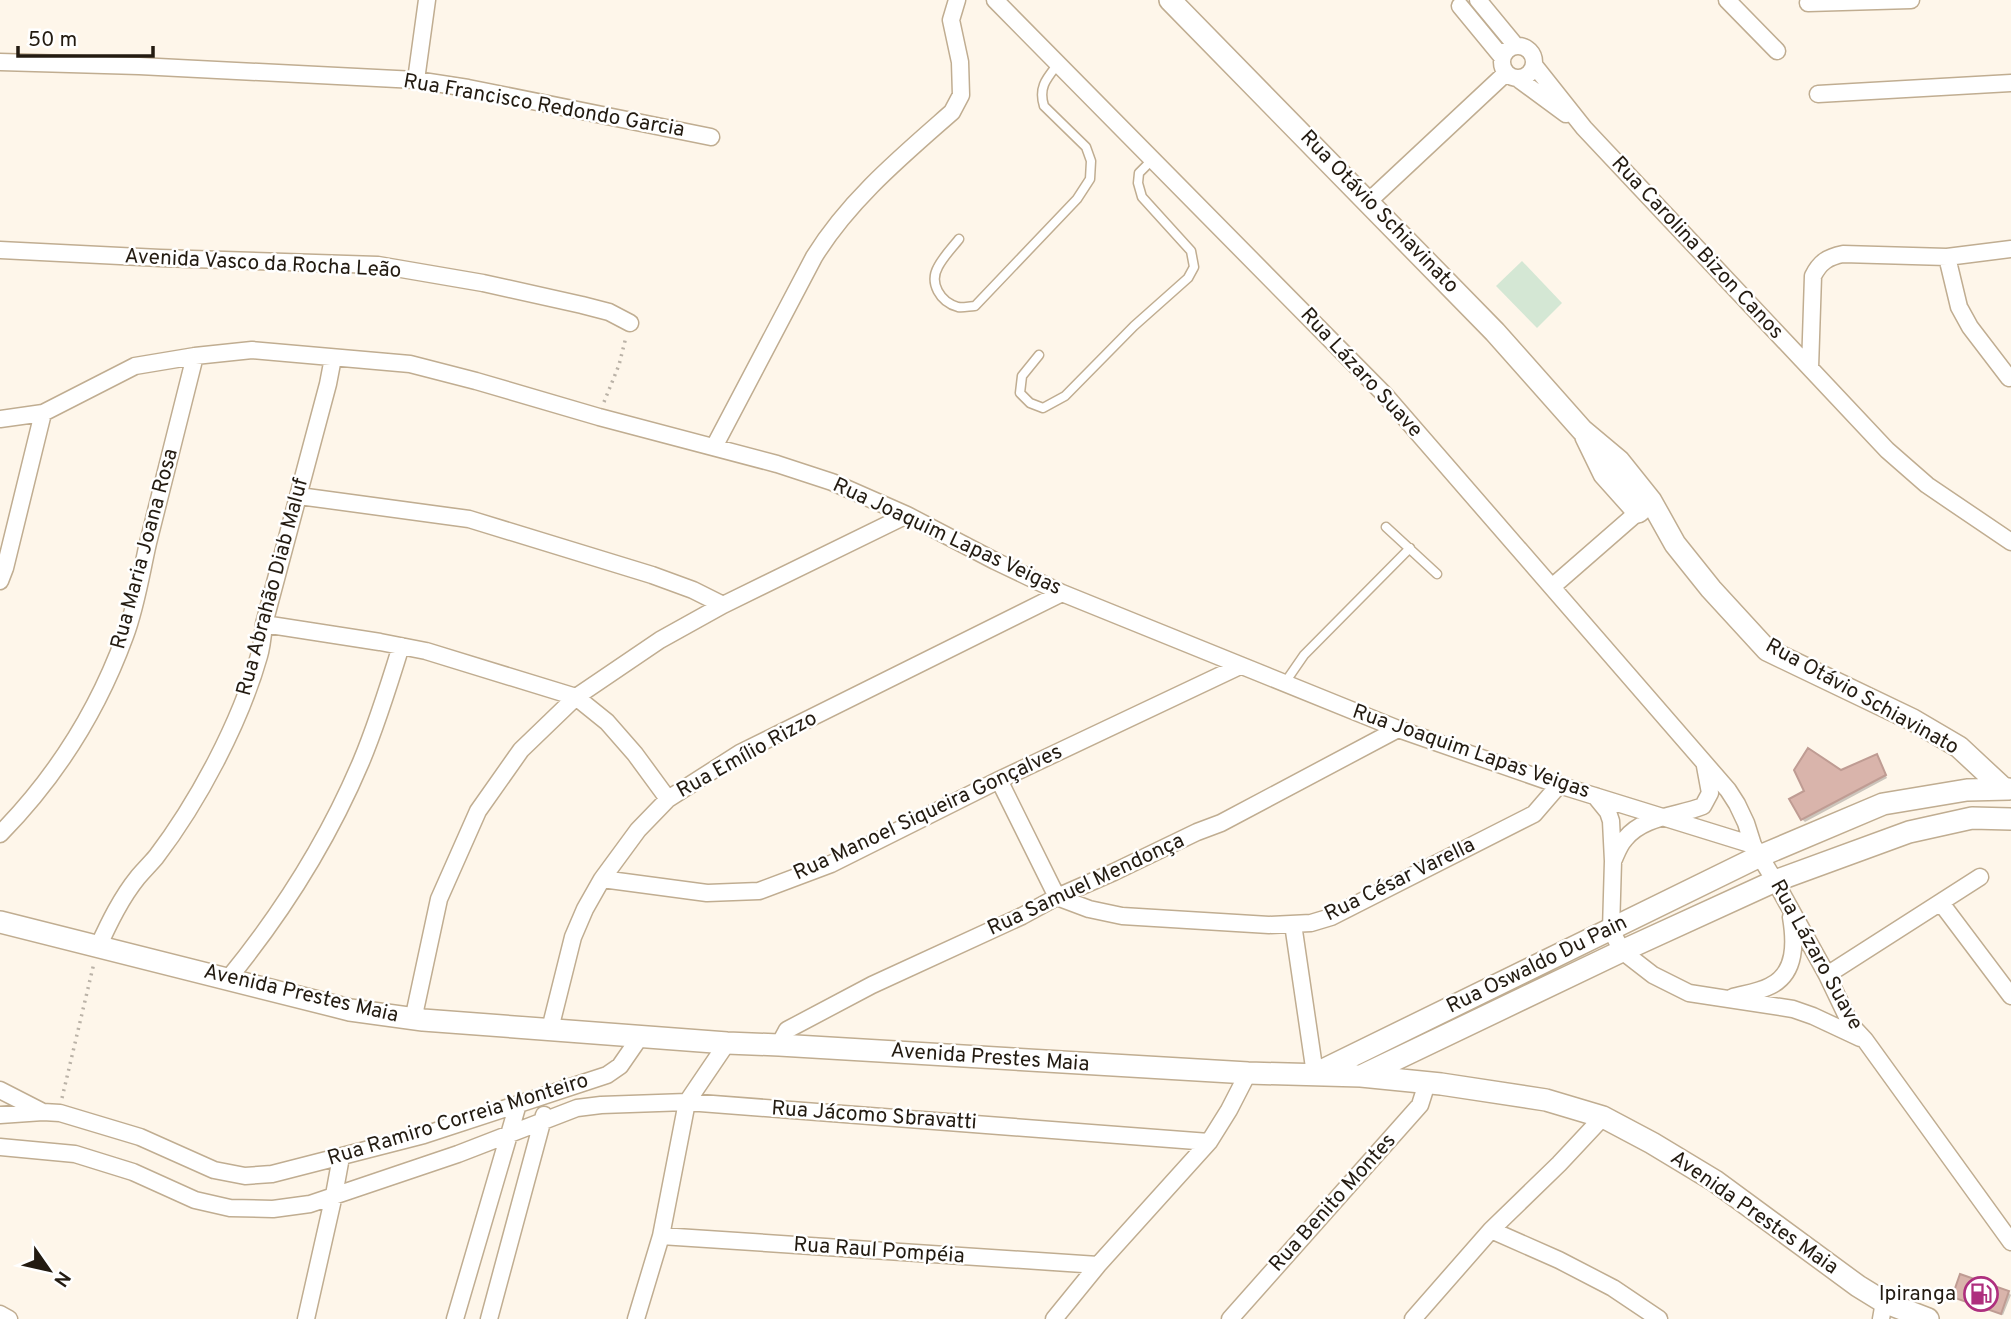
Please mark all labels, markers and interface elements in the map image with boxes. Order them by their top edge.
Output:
scale bar [18,14,152,58]
text: 50 m [28,27,77,54]
street label: Rua Francisco Redondo Garcia [401,68,687,144]
street label: Rua Otávio Schiavinato [1294,124,1464,300]
street label: Rua Carolina Bizon Canos [1605,151,1789,345]
street label: Avenida Vasco da Rocha Leão [124,243,402,285]
street label: Rua Lázaro Suave [1294,302,1428,444]
street label: Rua Maria Joana Rosa [105,446,185,652]
street label: Rua Joaquim Lapas Veigas [828,472,1066,602]
street label: Rua Abrahão Diab Maluf [231,475,315,699]
street label: Rua Otávio Schiavinato [1760,633,1964,761]
street label: Rua Joaquim Lapas Veigas [1349,699,1593,805]
street label: Rua Emílio Rizzo [672,705,822,805]
street label: Rua Manoel Siqueira Gonçalves [789,739,1067,887]
street label: Rua Samuel Mendonça [983,828,1189,942]
street label: Rua César Varella [1320,832,1480,928]
street label: Rua Lázaro Suave [1763,875,1869,1035]
street label: Rua Oswaldo Du Pain [1442,909,1632,1021]
street label: Avenida Prestes Maia [201,958,401,1030]
street label: Avenida Prestes Maia [890,1038,1090,1078]
street label: Rua Ramiro Correia Monteiro [324,1067,592,1173]
street label: Rua Jácomo Sbravatti [770,1095,978,1137]
street label: Rua Benito Montes [1264,1128,1402,1278]
street label: Avenida Prestes Maia [1665,1145,1843,1281]
street label: Rua Raul Pompéia [793,1232,965,1270]
north arrow [14,1235,84,1305]
text: N [48,1266,75,1291]
fuel station icon: Ipiranga [1962,1275,2000,1313]
place label: Ipiranga [1879,1281,1956,1308]

